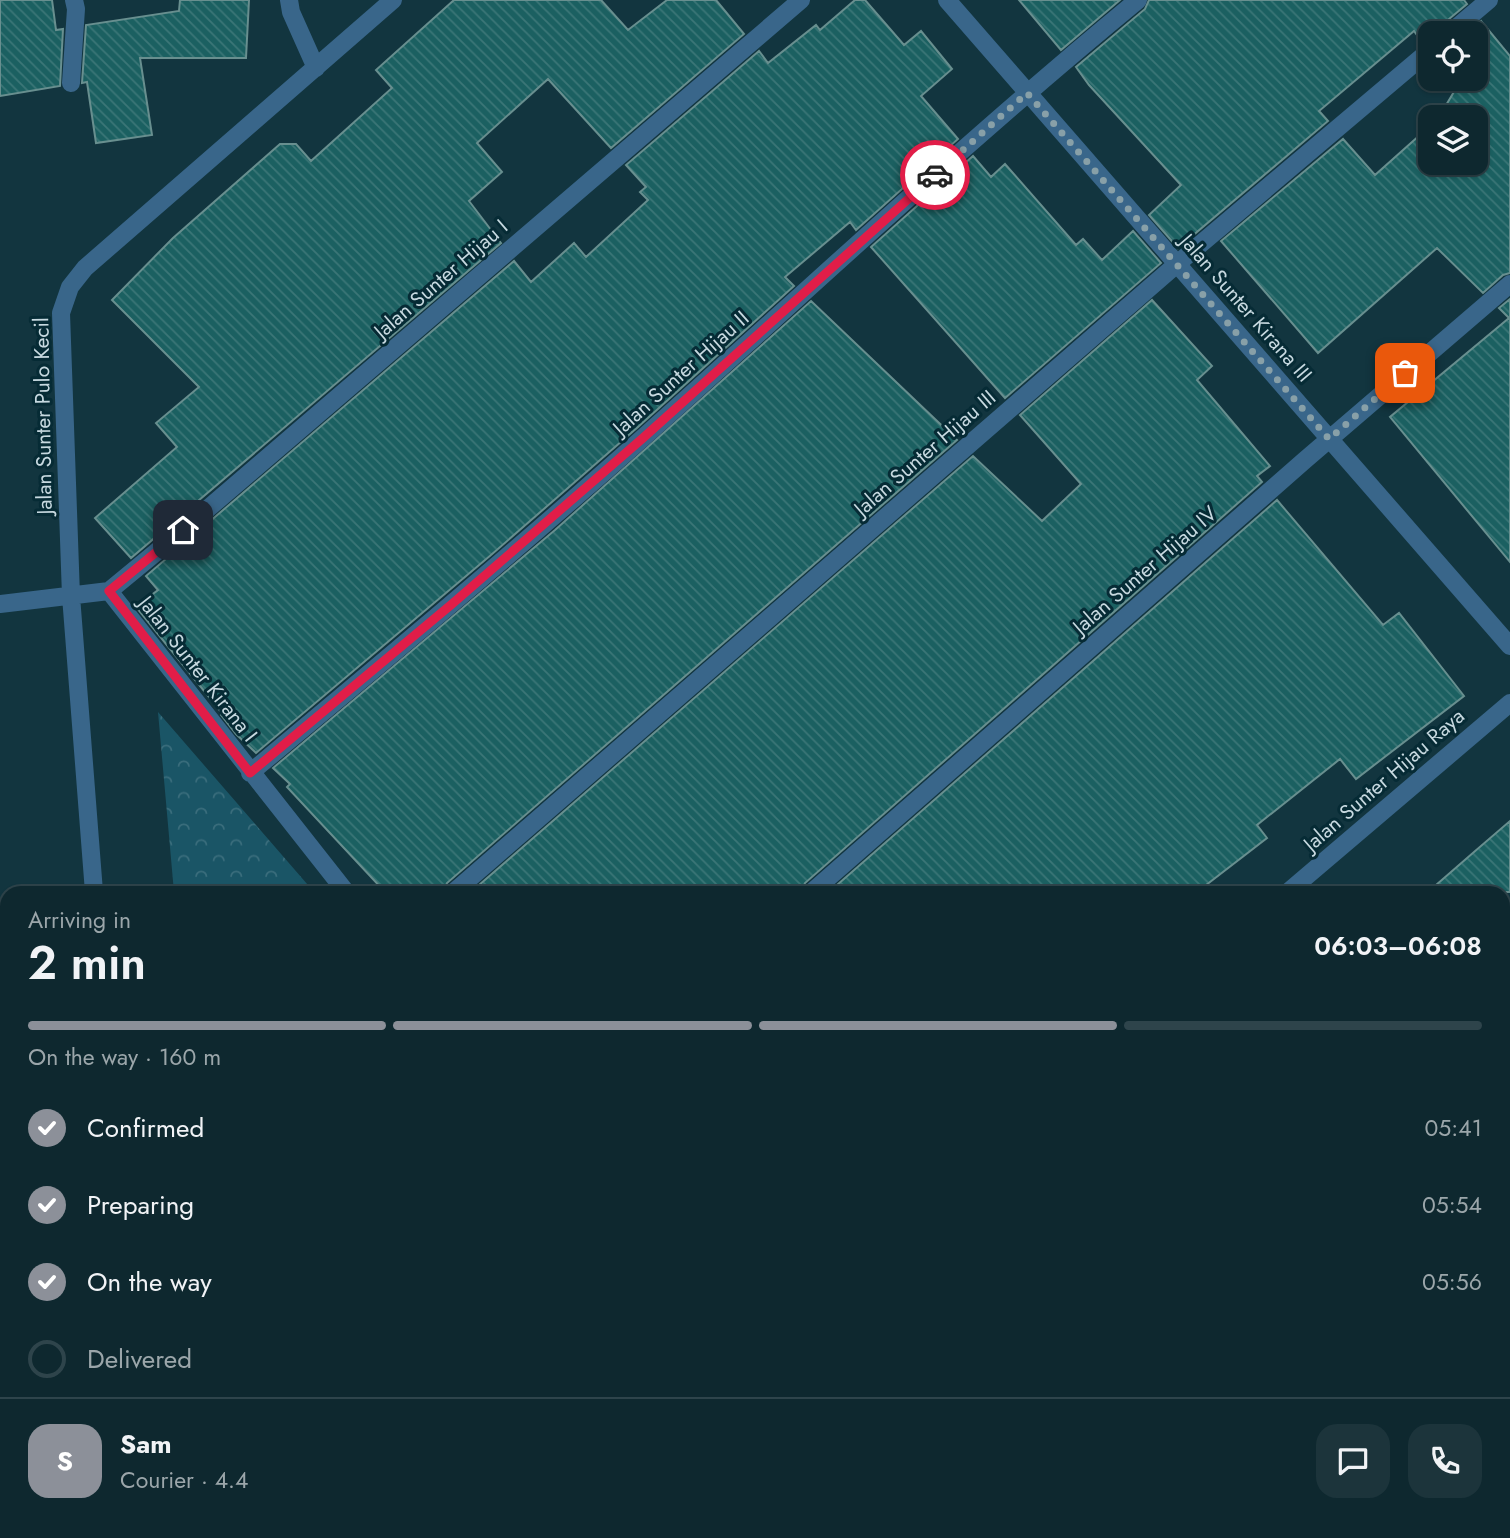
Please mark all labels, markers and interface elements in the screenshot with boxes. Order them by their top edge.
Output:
map controls [1418,21,1488,175]
button: locate [1418,21,1488,91]
button: layers [1418,105,1488,175]
courier [900,140,970,210]
icon: car [916,156,954,194]
street label: Jalan Sunter Hijau I [365,212,514,348]
street label: Jalan Sunter Kirana III [1171,225,1319,389]
street label: Jalan Sunter Hijau II [604,304,756,444]
street label: Jalan Sunter Pulo Kecil [26,317,60,518]
pin [1375,343,1435,403]
icon: bag [1386,354,1424,392]
street label: Jalan Sunter Hijau III [845,383,1002,525]
street label: Jalan Sunter Hijau IV [1064,499,1224,643]
pin [153,500,213,560]
icon: home [164,511,202,549]
street label: Jalan Sunter Kirana I [130,587,264,748]
street label: Jalan Sunter Hijau Raya [1295,702,1471,860]
text: Arriving in [28,903,131,937]
text: 06:03–06:08 [1314,927,1482,965]
text: 2 min [28,930,146,996]
text: On the way · 160 m [28,1040,221,1074]
icon: check [28,1109,66,1147]
text: Confirmed [87,1109,204,1147]
text: 05:41 [1425,1111,1482,1145]
icon: check [28,1186,66,1224]
text: Preparing [87,1186,194,1224]
text: 05:54 [1422,1188,1482,1222]
icon: check [28,1263,66,1301]
text: On the way [87,1263,212,1301]
text: 05:56 [1422,1265,1482,1299]
text: Delivered [87,1340,192,1378]
button: chat [1316,1424,1390,1498]
button: phone [1408,1424,1482,1498]
text: Sam [120,1425,172,1463]
text: S [57,1442,73,1480]
text: Courier · 4.4 [120,1463,248,1497]

